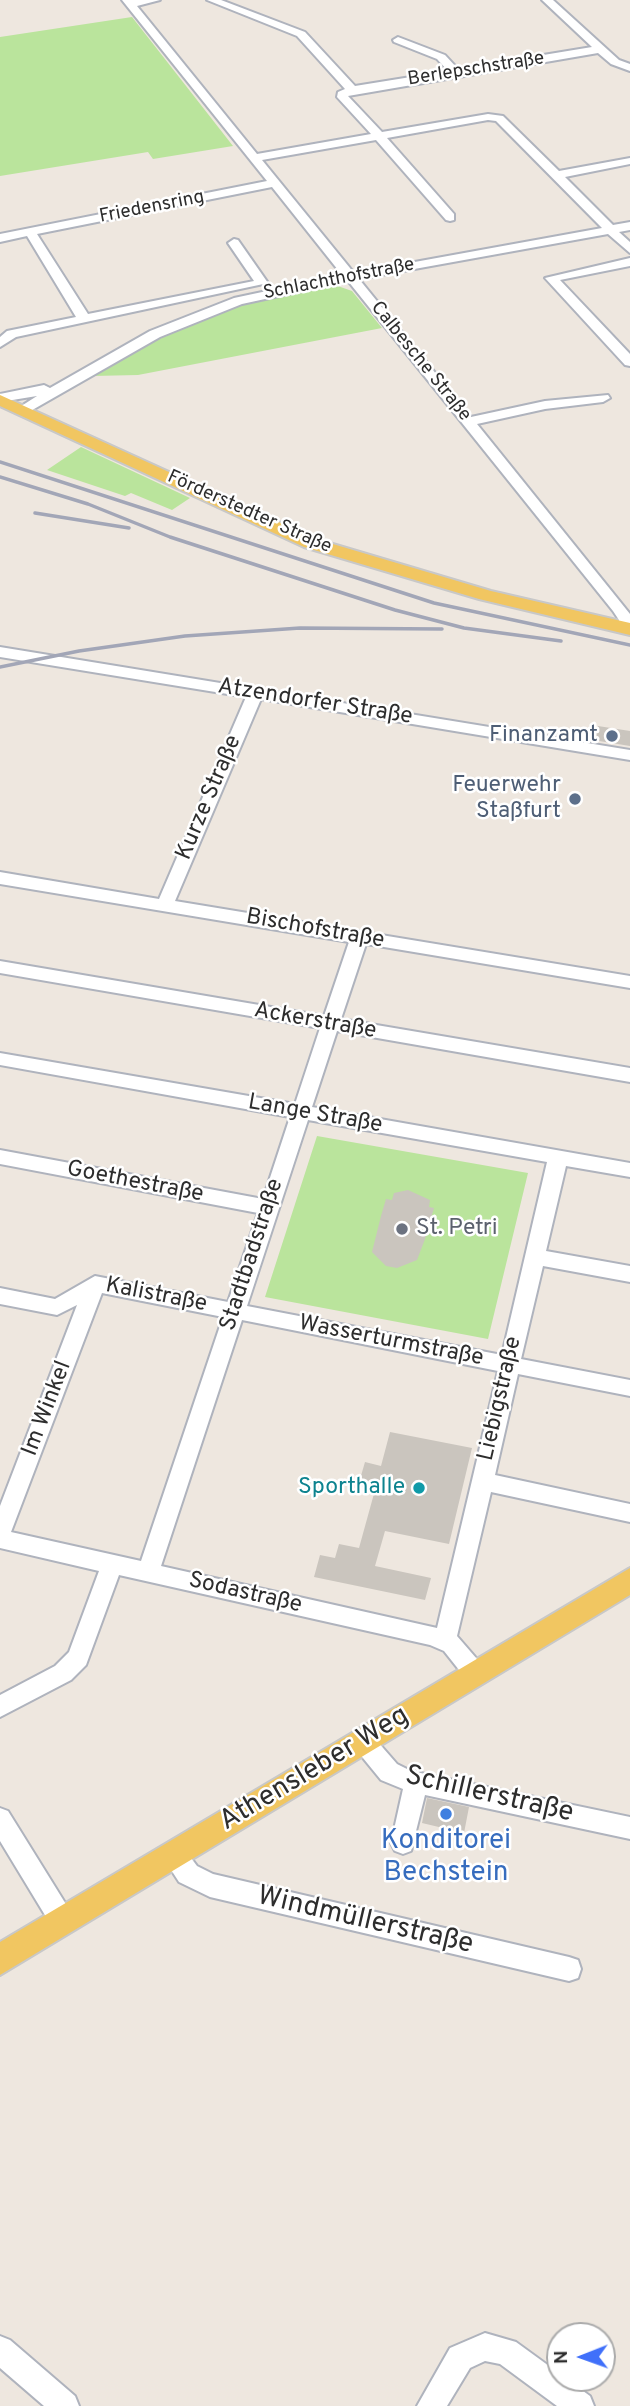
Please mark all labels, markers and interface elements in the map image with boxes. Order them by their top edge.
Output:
street label: Berlepschstraße [406,48,546,92]
street label: Friedensring [98,187,206,229]
street label: Schlachthofstraße [262,254,416,306]
street label: Calbesche Straße [365,298,475,426]
street label: Förderstedter Straße [163,466,335,560]
street label: Atzendorfer Straße [216,674,414,732]
place label: Finanzamt [489,722,598,750]
marker: Finanzamt [604,728,620,744]
street label: Kurze Straße [171,731,249,865]
place label: Feuerwehr Staßfurt [452,772,561,826]
marker: Feuerwehr Staßfurt [567,791,583,807]
street label: Bischofstraße [244,904,386,956]
street label: Ackerstraße [252,998,378,1046]
street label: Lange Straße [246,1090,384,1140]
street label: Goethestraße [64,1156,206,1210]
street label: Stadtbadstraße [215,1175,291,1335]
place label: St. Petri [416,1215,498,1243]
marker: St. Petri [394,1221,410,1237]
street label: Kalistraße [103,1273,209,1319]
street label: Wasserturmstraße [296,1311,486,1373]
street label: Liebigstraße [473,1334,529,1464]
street label: Im Winkel [17,1358,79,1460]
place label: Sporthalle [298,1474,405,1502]
marker: Sporthalle [411,1480,427,1496]
street label: Sodastraße [186,1568,304,1620]
street label: Athensleber Weg [214,1700,416,1840]
street label: Schillerstraße [402,1760,576,1832]
marker: Konditorei Bechstein [438,1806,454,1822]
place label: Konditorei Bechstein [381,1825,511,1891]
street label: Windmüllerstraße [254,1881,476,1963]
north arrow [546,2322,616,2392]
text: N [550,2350,574,2364]

